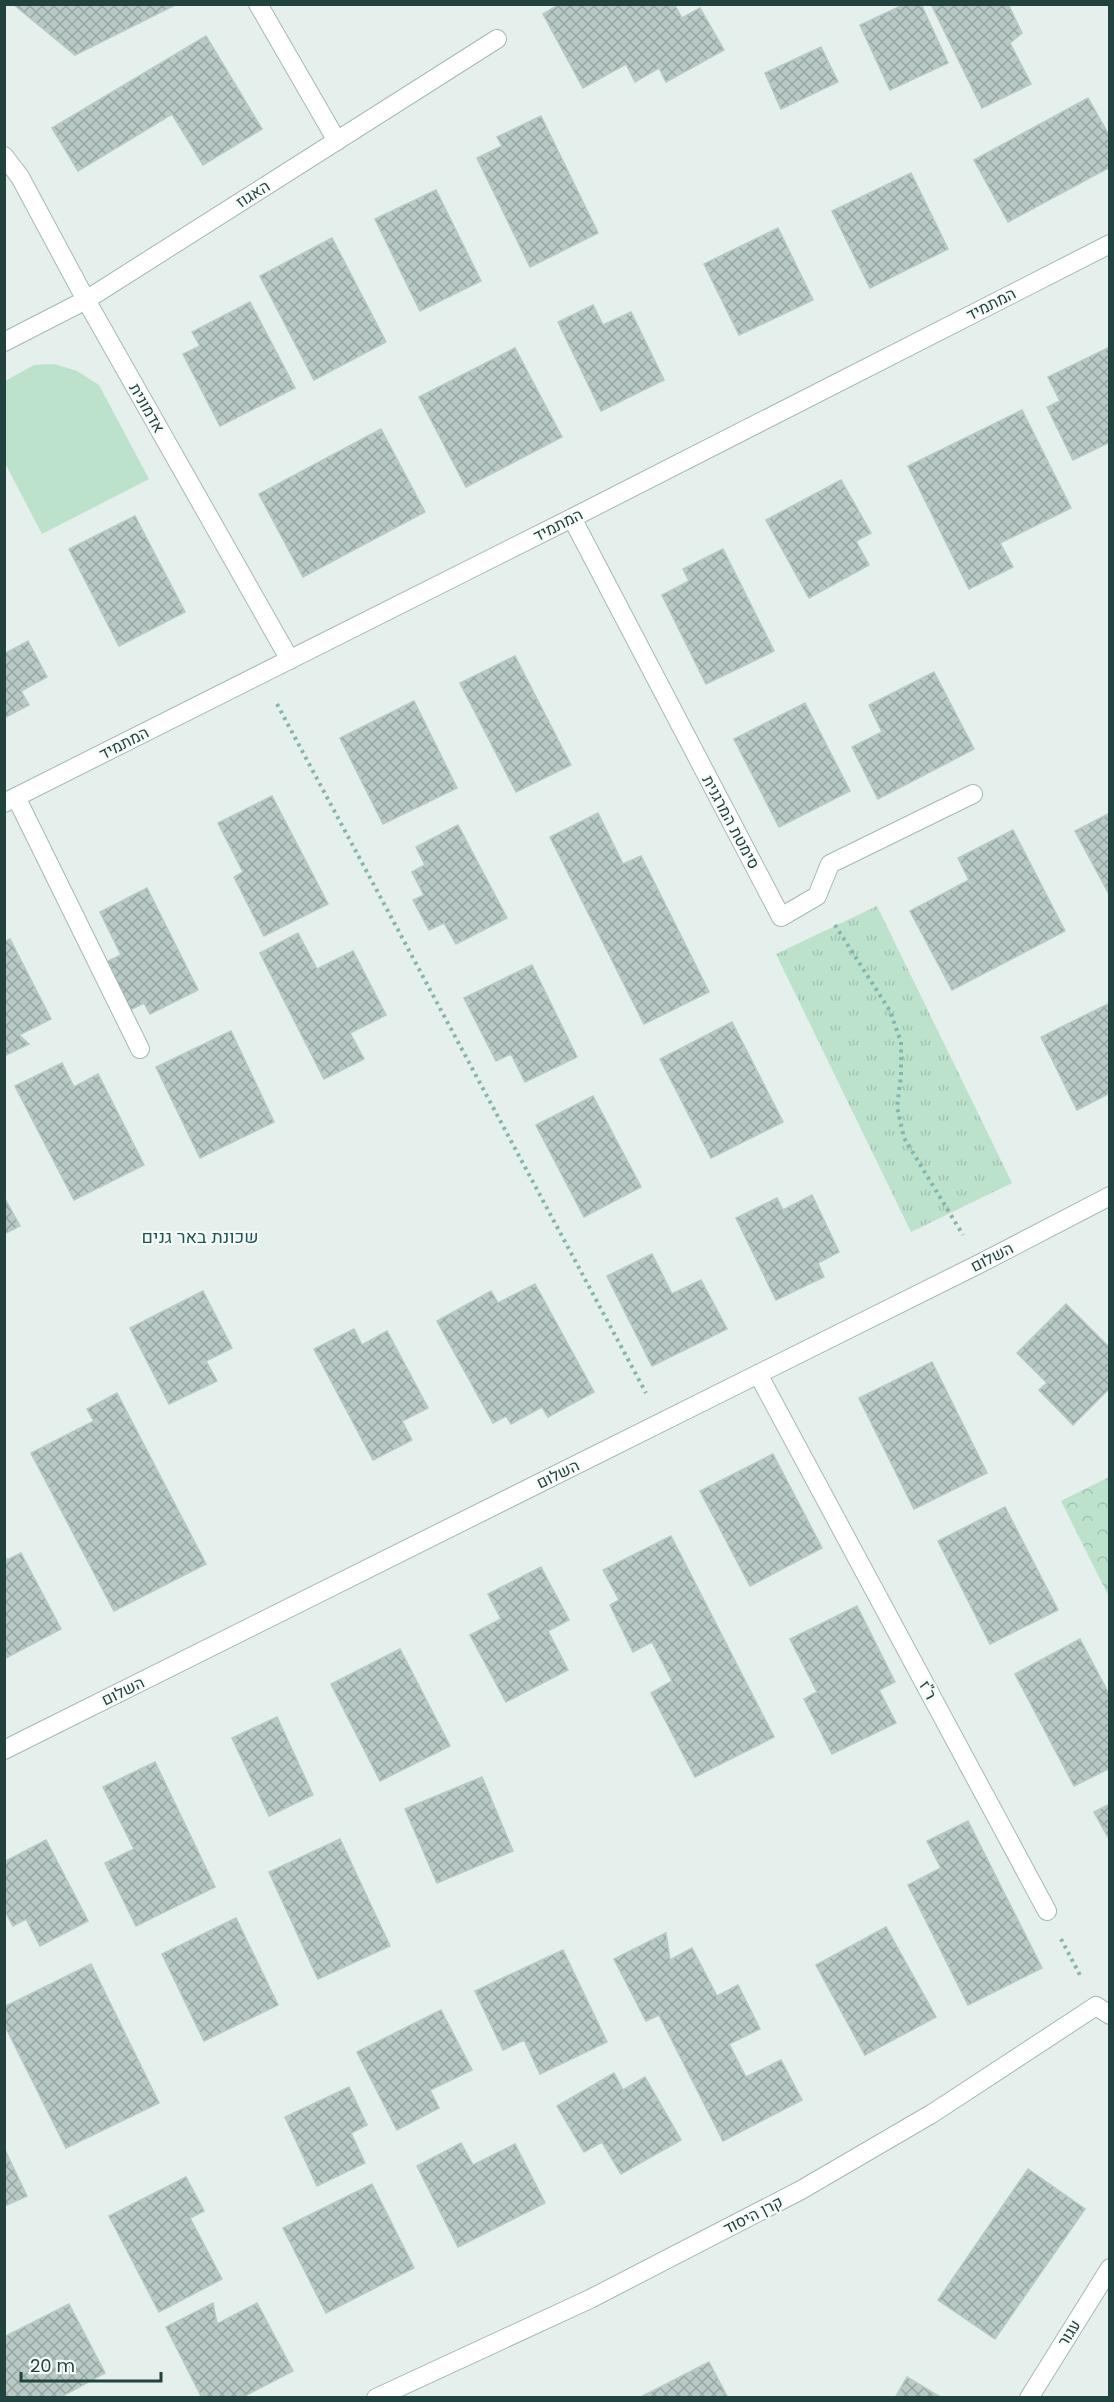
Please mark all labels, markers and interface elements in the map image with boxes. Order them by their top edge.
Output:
street label: האגוז [232,175,274,213]
street label: המתמיד [962,282,1020,326]
street label: אדמונית [124,379,170,437]
street label: המתמיד [529,503,587,547]
street label: המתמיד [95,721,153,765]
street label: סימטת המרגנית [697,771,765,873]
district label: שכונת באר גנים [142,1224,258,1249]
street label: השלום [967,1236,1017,1278]
street label: השלום [533,1454,583,1494]
street label: השלום [98,1671,148,1711]
street label: ר"ז [914,1677,942,1703]
street label: קרן היסוד [719,2190,787,2240]
street label: עגור [1052,2315,1086,2351]
scale bar [21,2345,160,2383]
text: 20 m [30,2353,75,2378]

